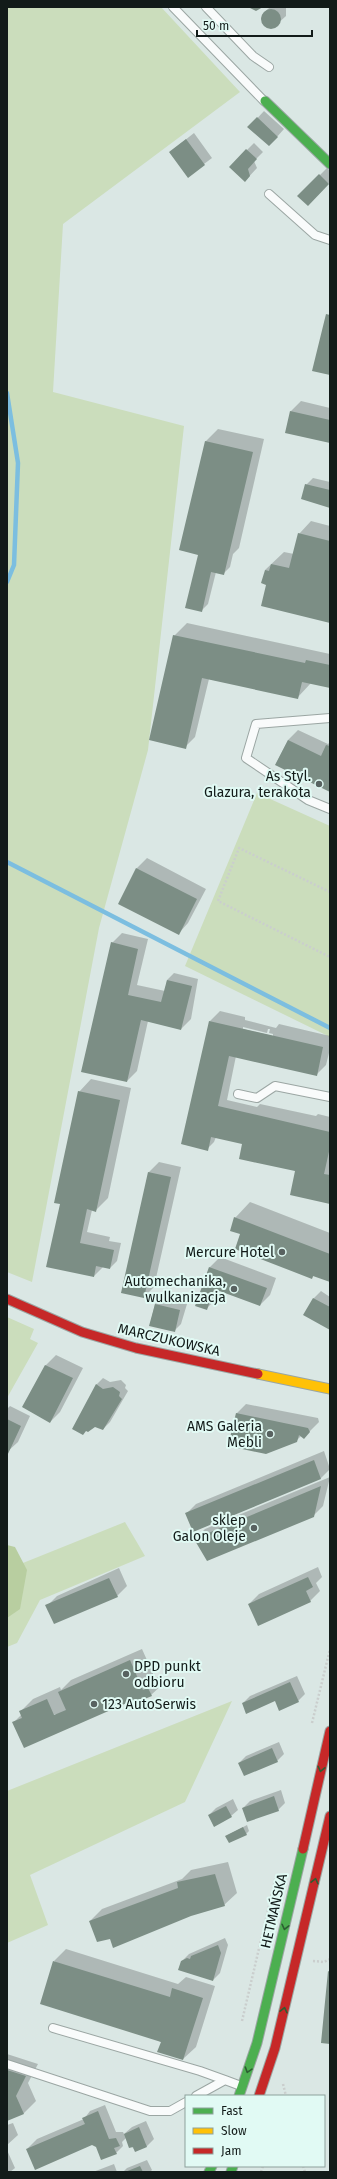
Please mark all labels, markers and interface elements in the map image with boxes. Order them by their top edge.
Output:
scale bar [197,12,312,38]
text: 50 m [203,19,229,33]
place label: As Styl. Glazura, terakota [204,768,311,801]
marker: As Styl. Glazura, terakota [314,779,324,789]
place label: Mercure Hotel [185,1244,274,1261]
marker: Mercure Hotel [277,1247,287,1257]
place label: Automechanika, wulkanizacja [125,1273,226,1306]
marker: Automechanika, wulkanizacja [229,1284,239,1294]
street label: MARCZUKOWSKA [116,1320,222,1360]
place label: AMS Galeria Mebli [187,1418,262,1451]
marker: AMS Galeria Mebli [265,1429,275,1439]
place label: sklep Galon Oleje [173,1512,246,1545]
marker: sklep Galon Oleje [249,1523,259,1533]
place label: DPD punkt odbioru [134,1658,202,1691]
marker: DPD punkt odbioru [121,1669,131,1679]
place label: 123 AutoSerwis [102,1696,196,1713]
marker: 123 AutoSerwis [89,1699,99,1709]
one-way arrow [318,1766,326,1772]
street label: HETMAŃSKA [256,1872,291,1950]
one-way arrow [310,1878,318,1884]
one-way arrow [282,1923,290,1930]
one-way arrow [279,2007,288,2014]
one-way arrow [244,2066,253,2073]
legend [185,2095,325,2167]
text: Fast [221,2104,243,2118]
text: Slow [221,2124,247,2138]
text: Jam [221,2144,241,2158]

